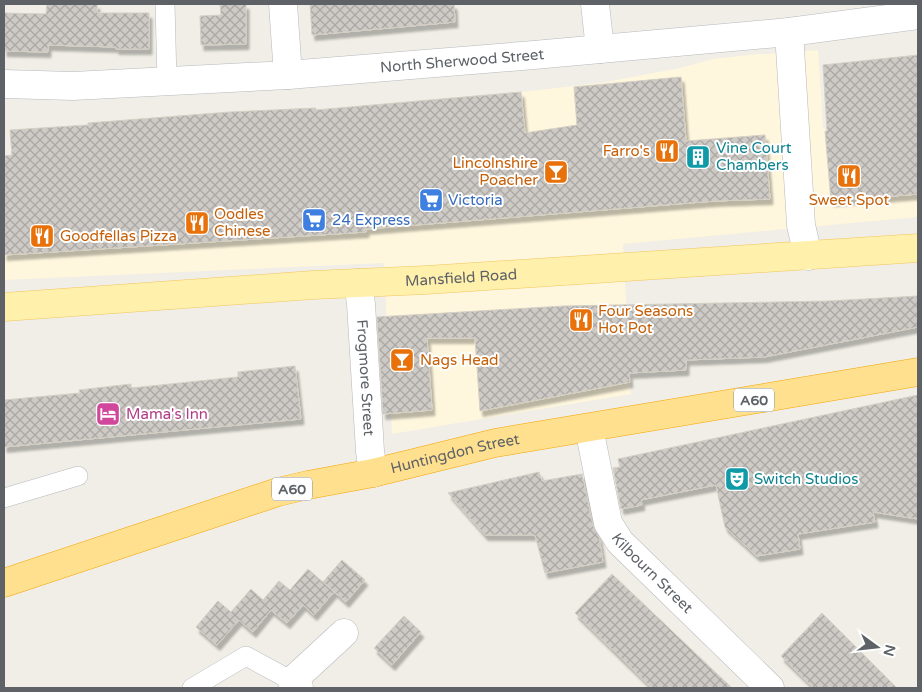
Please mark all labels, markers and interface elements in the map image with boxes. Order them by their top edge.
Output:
street label: North Sherwood Street [379,45,545,76]
restaurant icon: Farro's [654,138,680,164]
place label: Vine Court Chambers [716,139,792,174]
place label: Farro's [603,142,650,160]
building icon: Vine Court Chambers [685,144,711,170]
place label: Lincolnshire Poacher [452,154,538,189]
bar icon: Lincolnshire Poacher [543,159,569,185]
restaurant icon: Sweet Spot [836,163,862,189]
supermarket icon: Victoria [418,187,444,213]
place label: Victoria [448,191,503,209]
place label: Sweet Spot [809,191,890,209]
place label: Oodles Chinese [214,205,271,240]
supermarket icon: 24 Express [301,207,327,233]
restaurant icon: Oodles Chinese [184,210,210,236]
place label: 24 Express [332,211,410,229]
restaurant icon: Goodfellas Pizza [29,223,55,249]
place label: Goodfellas Pizza [60,227,177,245]
street label: Mansfield Road [405,265,518,290]
place label: Four Seasons Hot Pot [598,302,693,337]
restaurant icon: Four Seasons Hot Pot [568,307,594,333]
street label: Frogmore Street [353,319,378,437]
bar icon: Nags Head [389,347,415,373]
place label: Nags Head [420,351,499,369]
road number: A60 [734,388,774,412]
hotel icon: Mama's Inn [95,401,121,427]
place label: Mama's Inn [126,405,208,423]
street label: Huntingdon Street [389,430,521,477]
theatre icon: Switch Studios [724,466,750,492]
place label: Switch Studios [754,470,858,488]
road number: A60 [272,478,312,500]
street label: Kilbourn Street [608,530,697,617]
north arrow [852,622,902,672]
text: N [879,643,899,658]

